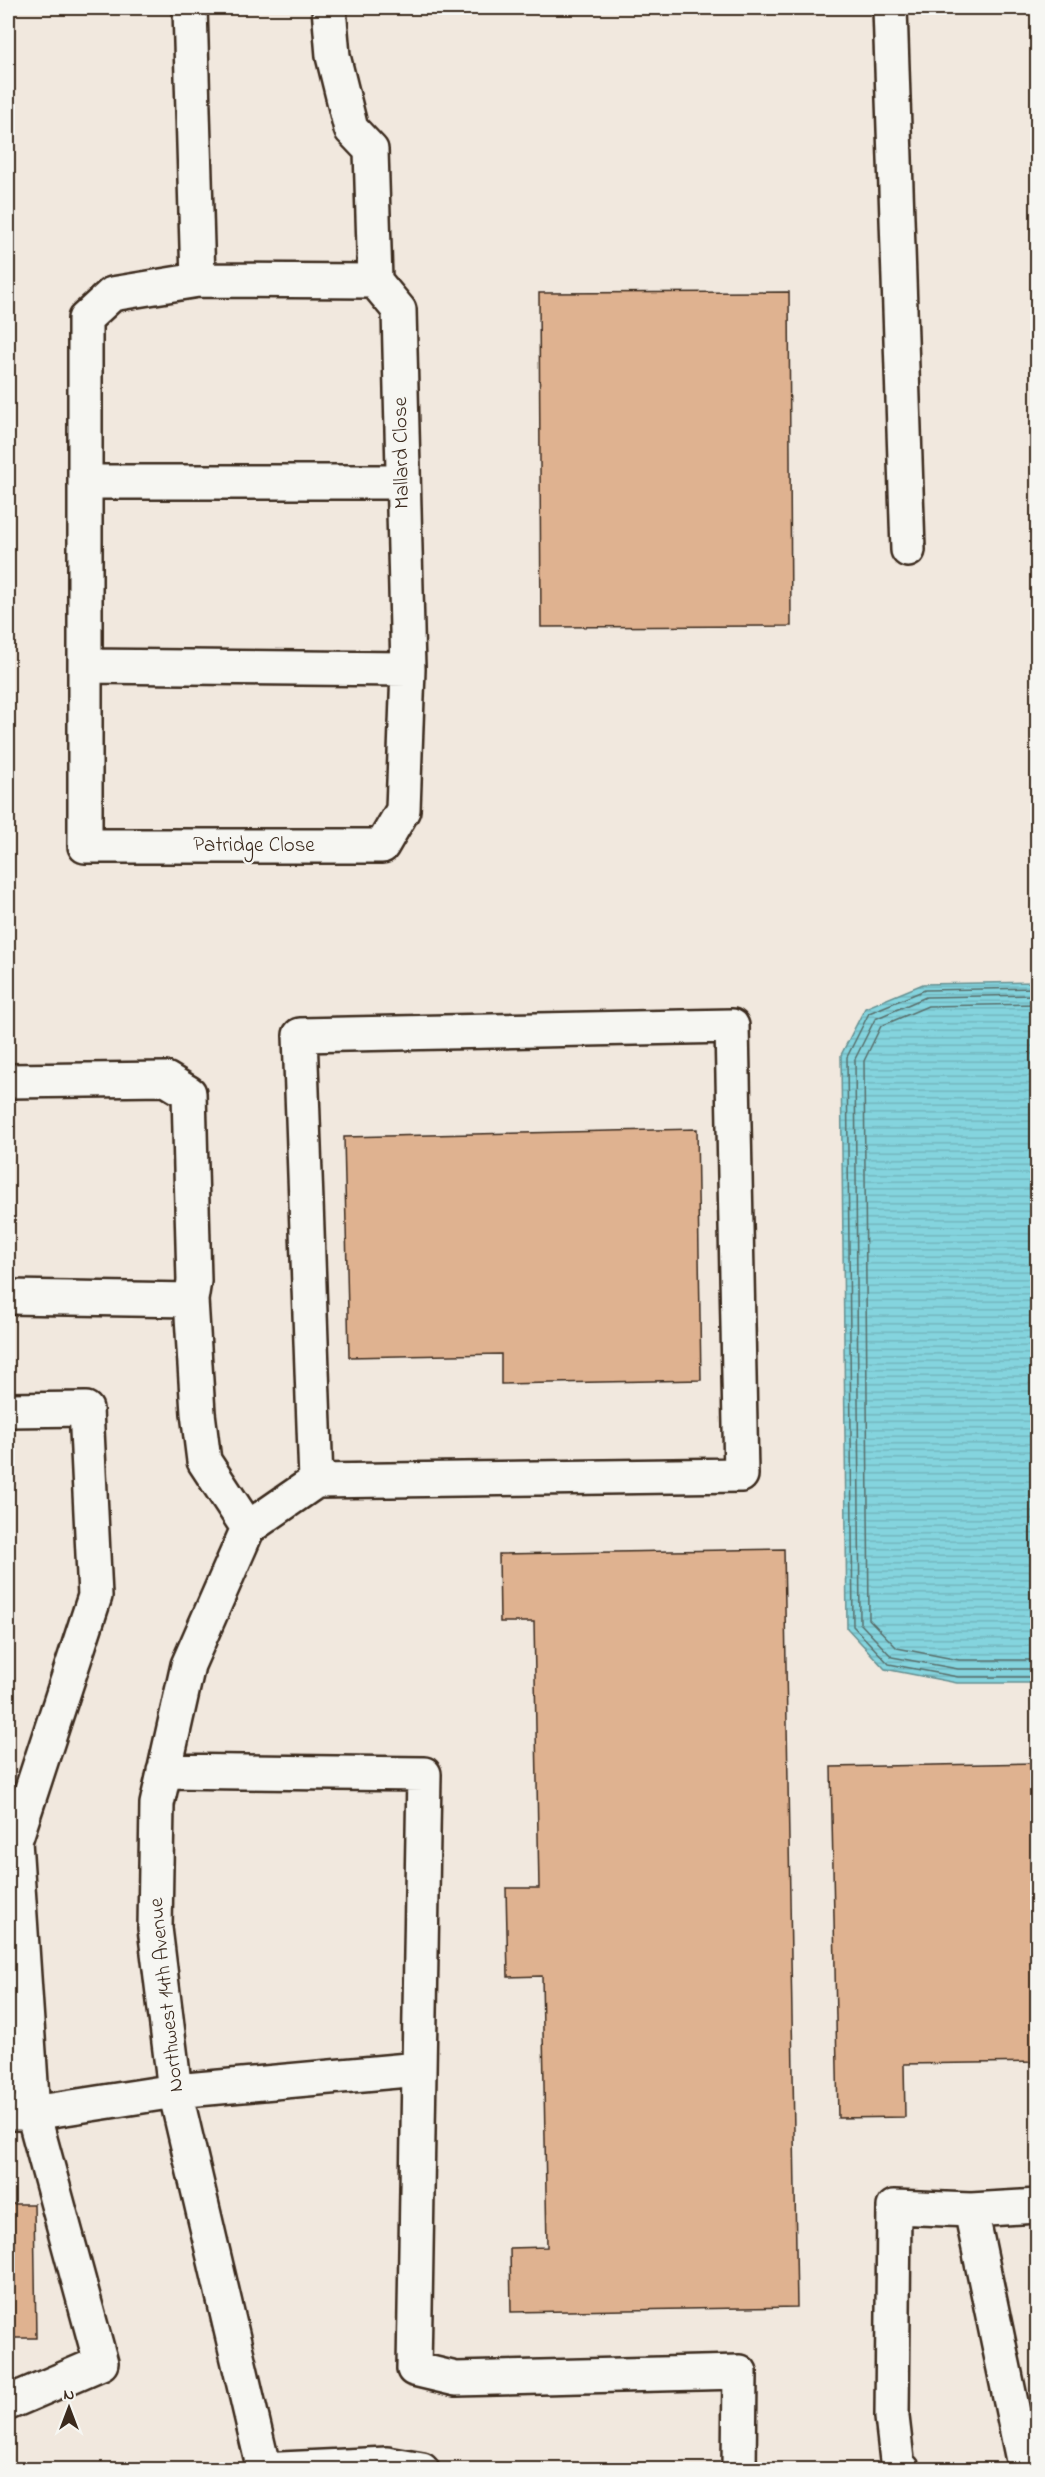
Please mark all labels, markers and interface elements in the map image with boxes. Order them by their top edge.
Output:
street label: Mallard Close [386,396,418,509]
street label: Patridge Close [193,831,315,863]
street label: Northwest 14th Avenue [142,1896,192,2094]
north arrow [39,2378,99,2438]
text: N [64,2383,75,2407]

